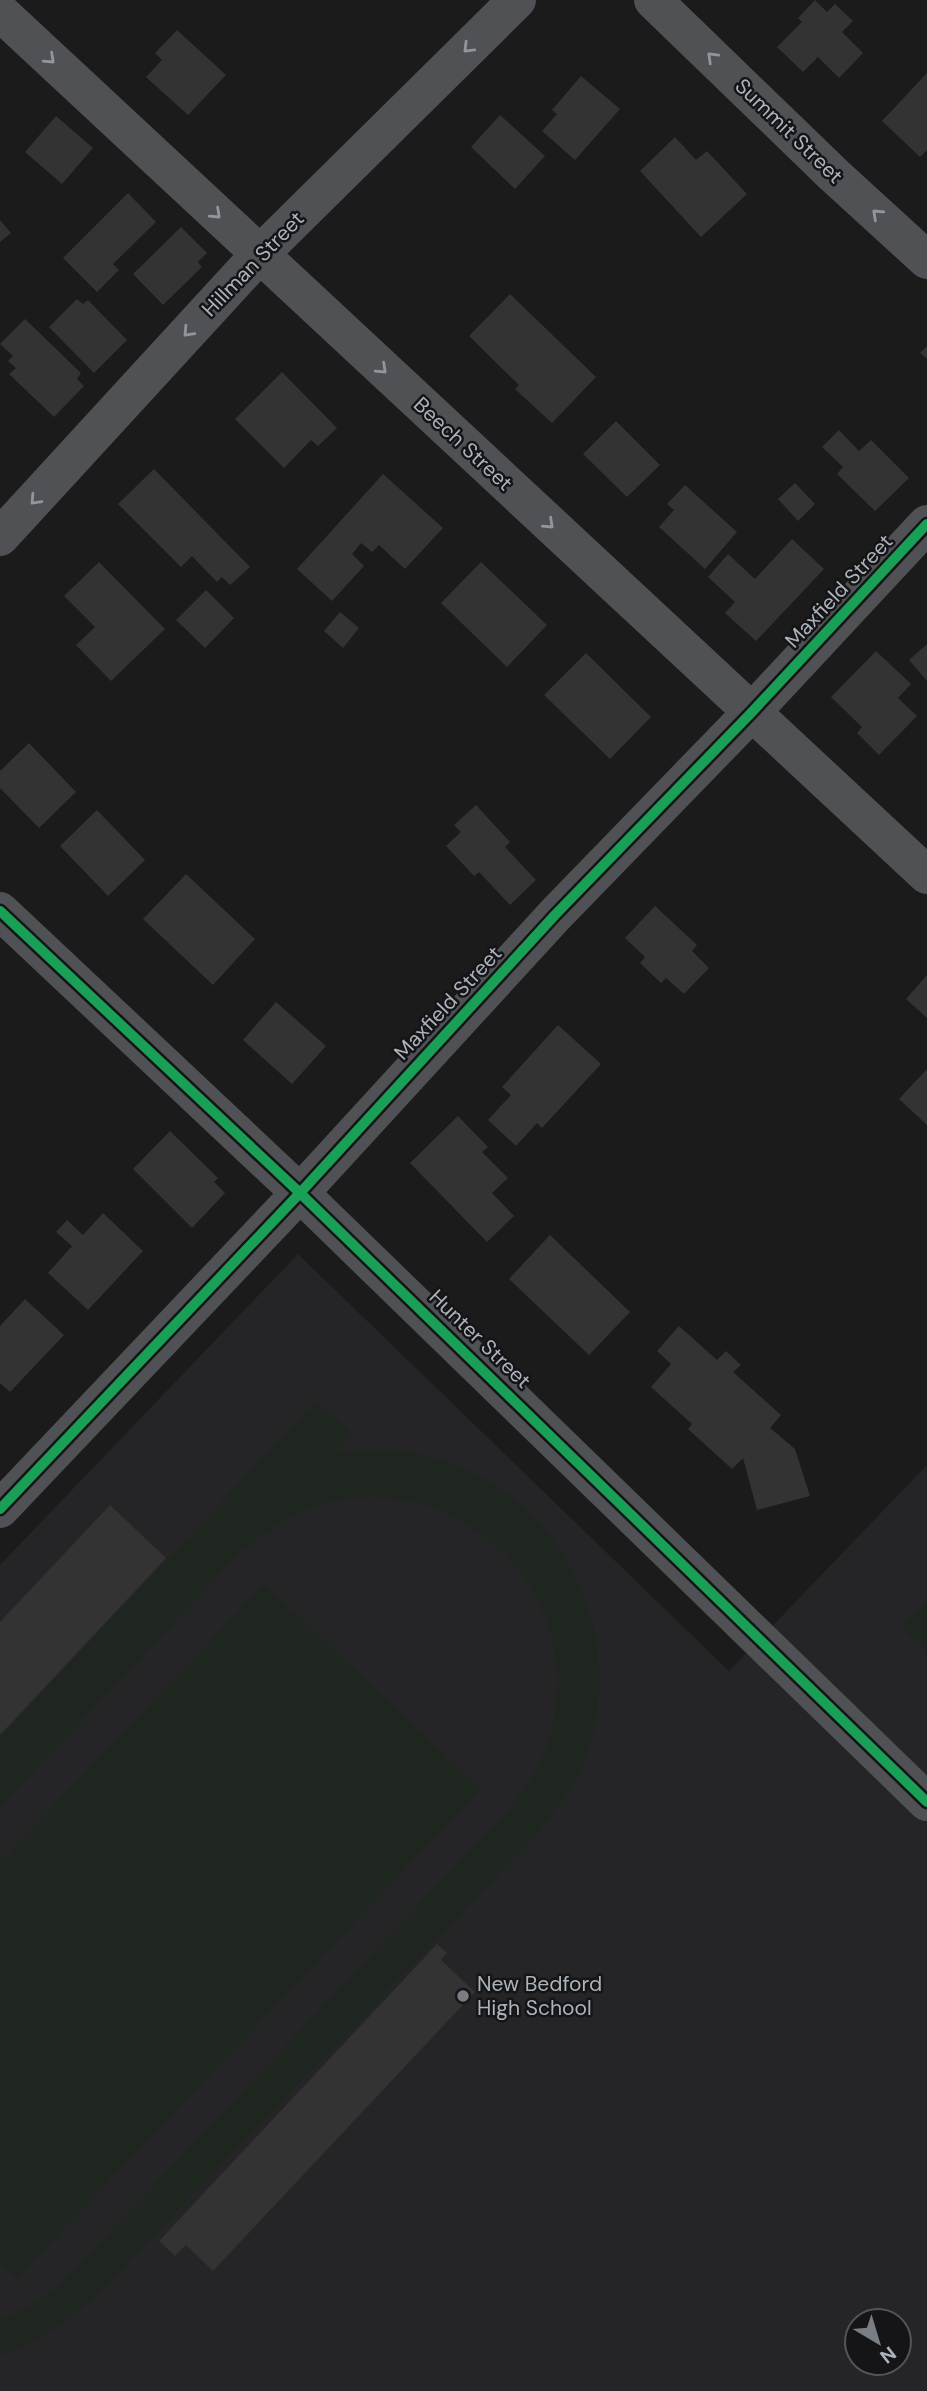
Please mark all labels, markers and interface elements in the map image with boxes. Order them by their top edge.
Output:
one-way arrow [464,40,477,53]
one-way arrow [42,50,55,63]
one-way arrow [707,53,720,66]
street label: Summit Street [729,72,849,190]
street label: Hillman Street [196,205,310,323]
one-way arrow [208,206,221,219]
one-way arrow [872,210,885,222]
one-way arrow [184,324,197,337]
one-way arrow [374,361,387,374]
street label: Beech Street [407,391,519,497]
one-way arrow [30,492,43,505]
one-way arrow [541,516,554,528]
street label: Maxfield Street [779,528,899,654]
street label: Maxfield Street [388,940,508,1066]
street label: Hunter Street [423,1283,537,1395]
place label: New Bedford High School [477,1970,602,2022]
marker: New Bedford High School [455,1988,471,2004]
north arrow [843,2307,913,2377]
text: N [875,2341,901,2369]

